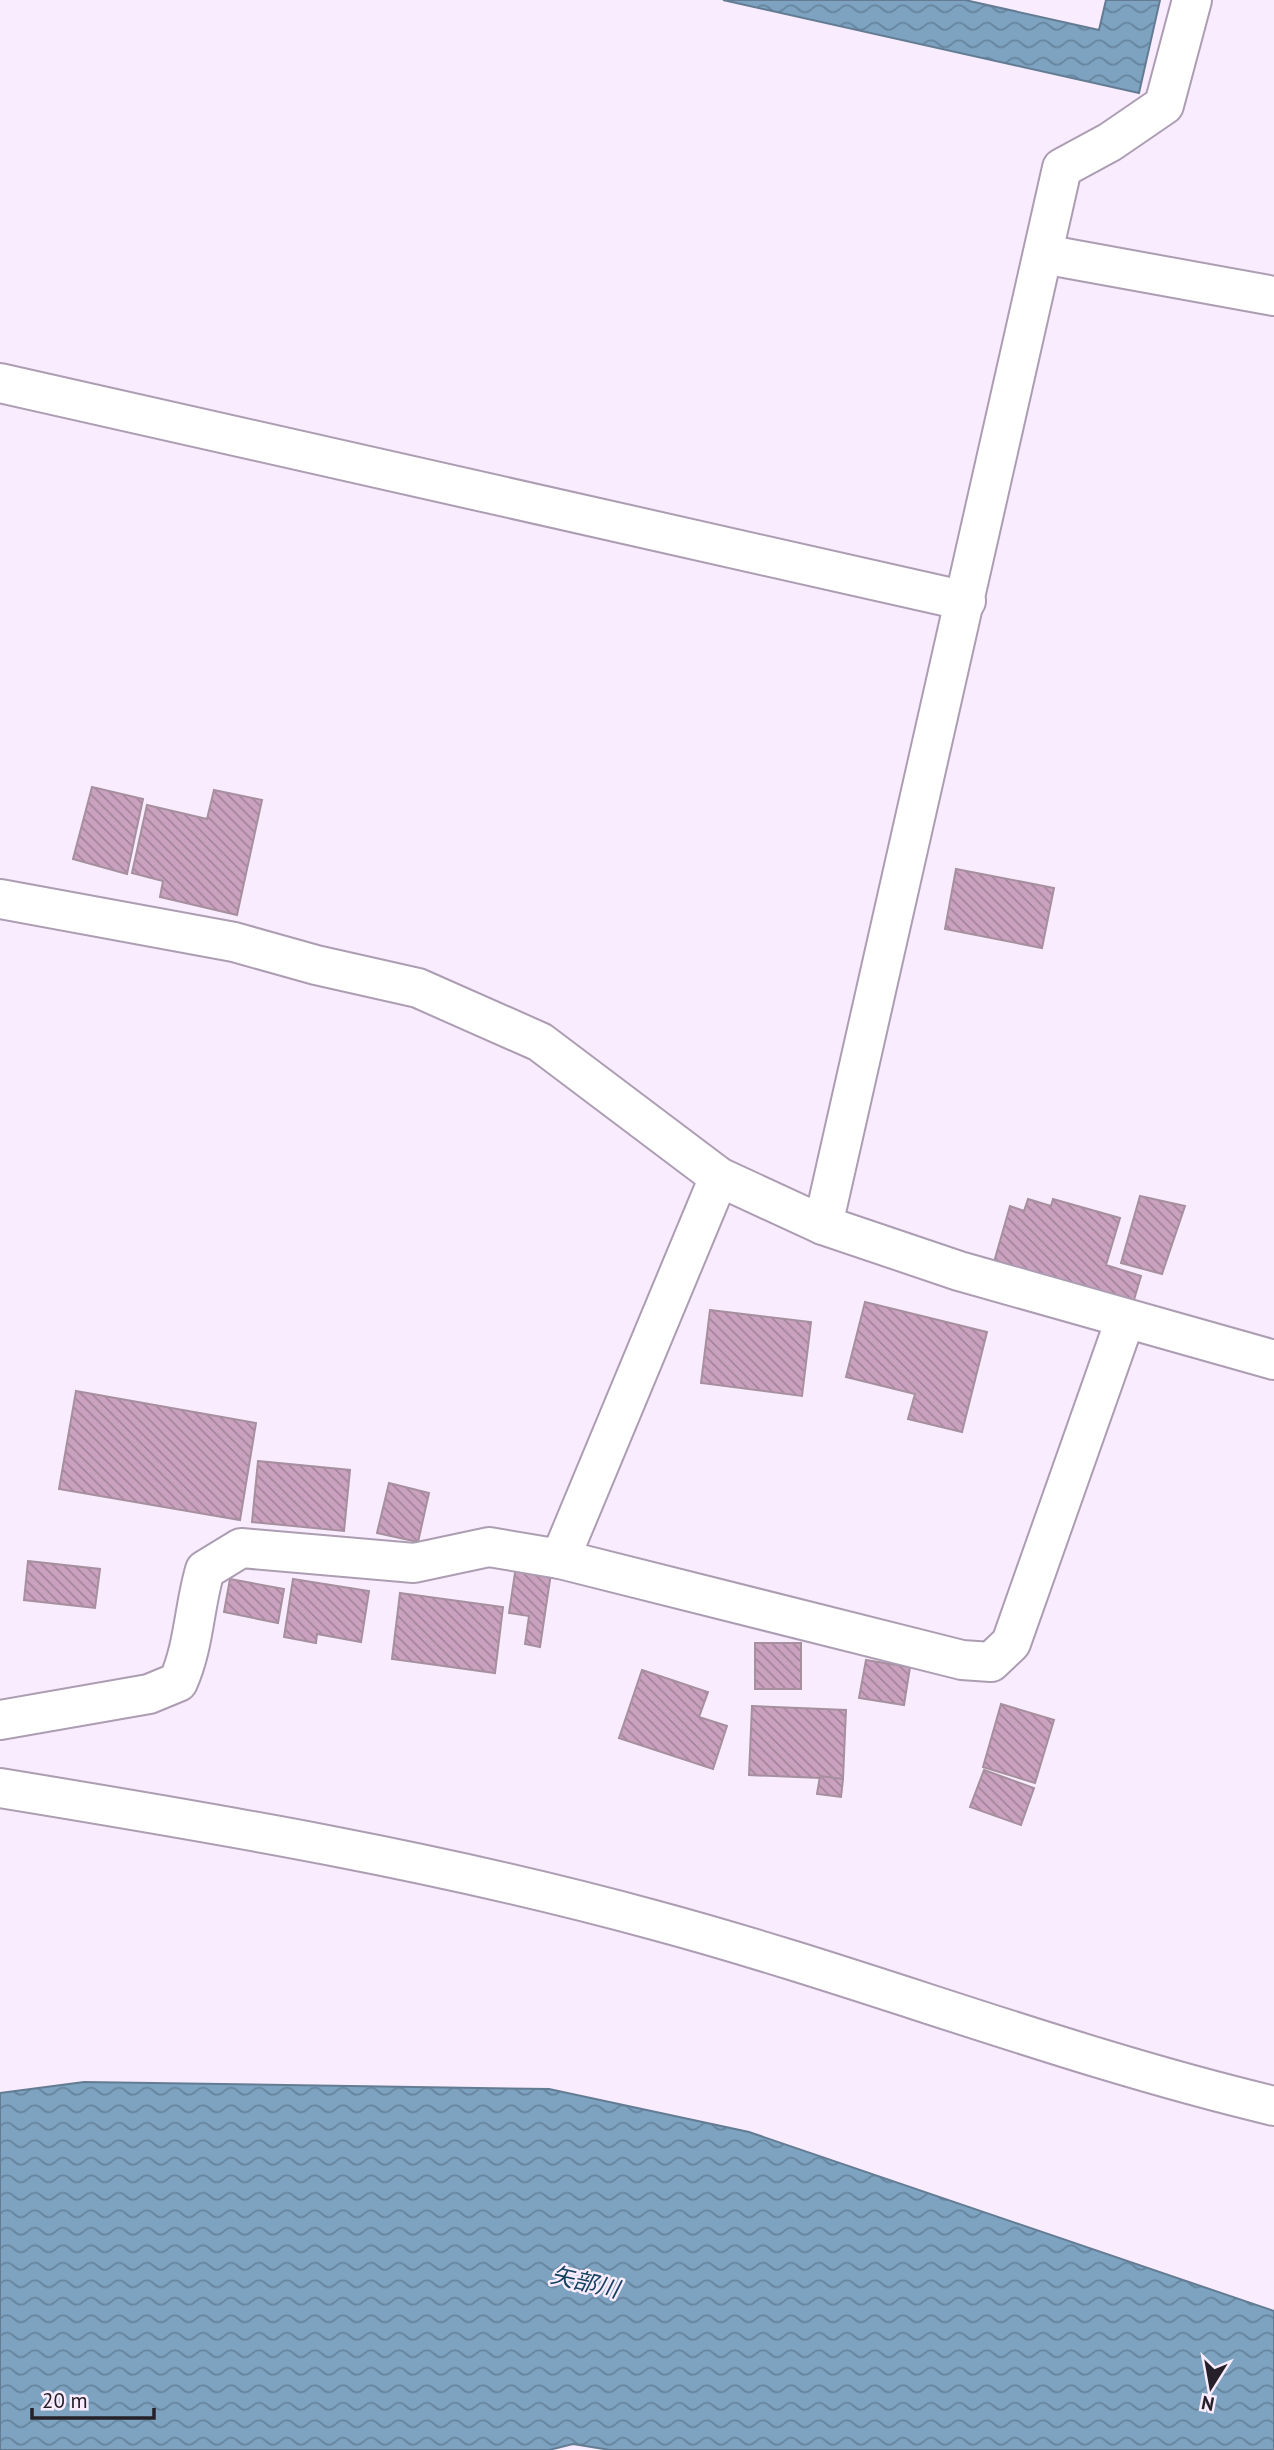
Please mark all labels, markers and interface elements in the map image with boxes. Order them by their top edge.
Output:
water label: 矢部川 [548,2260,625,2304]
north arrow [1176,2352,1246,2422]
scale bar [32,2376,154,2420]
text: 20 m [42,2387,88,2414]
text: N [1199,2391,1216,2417]

